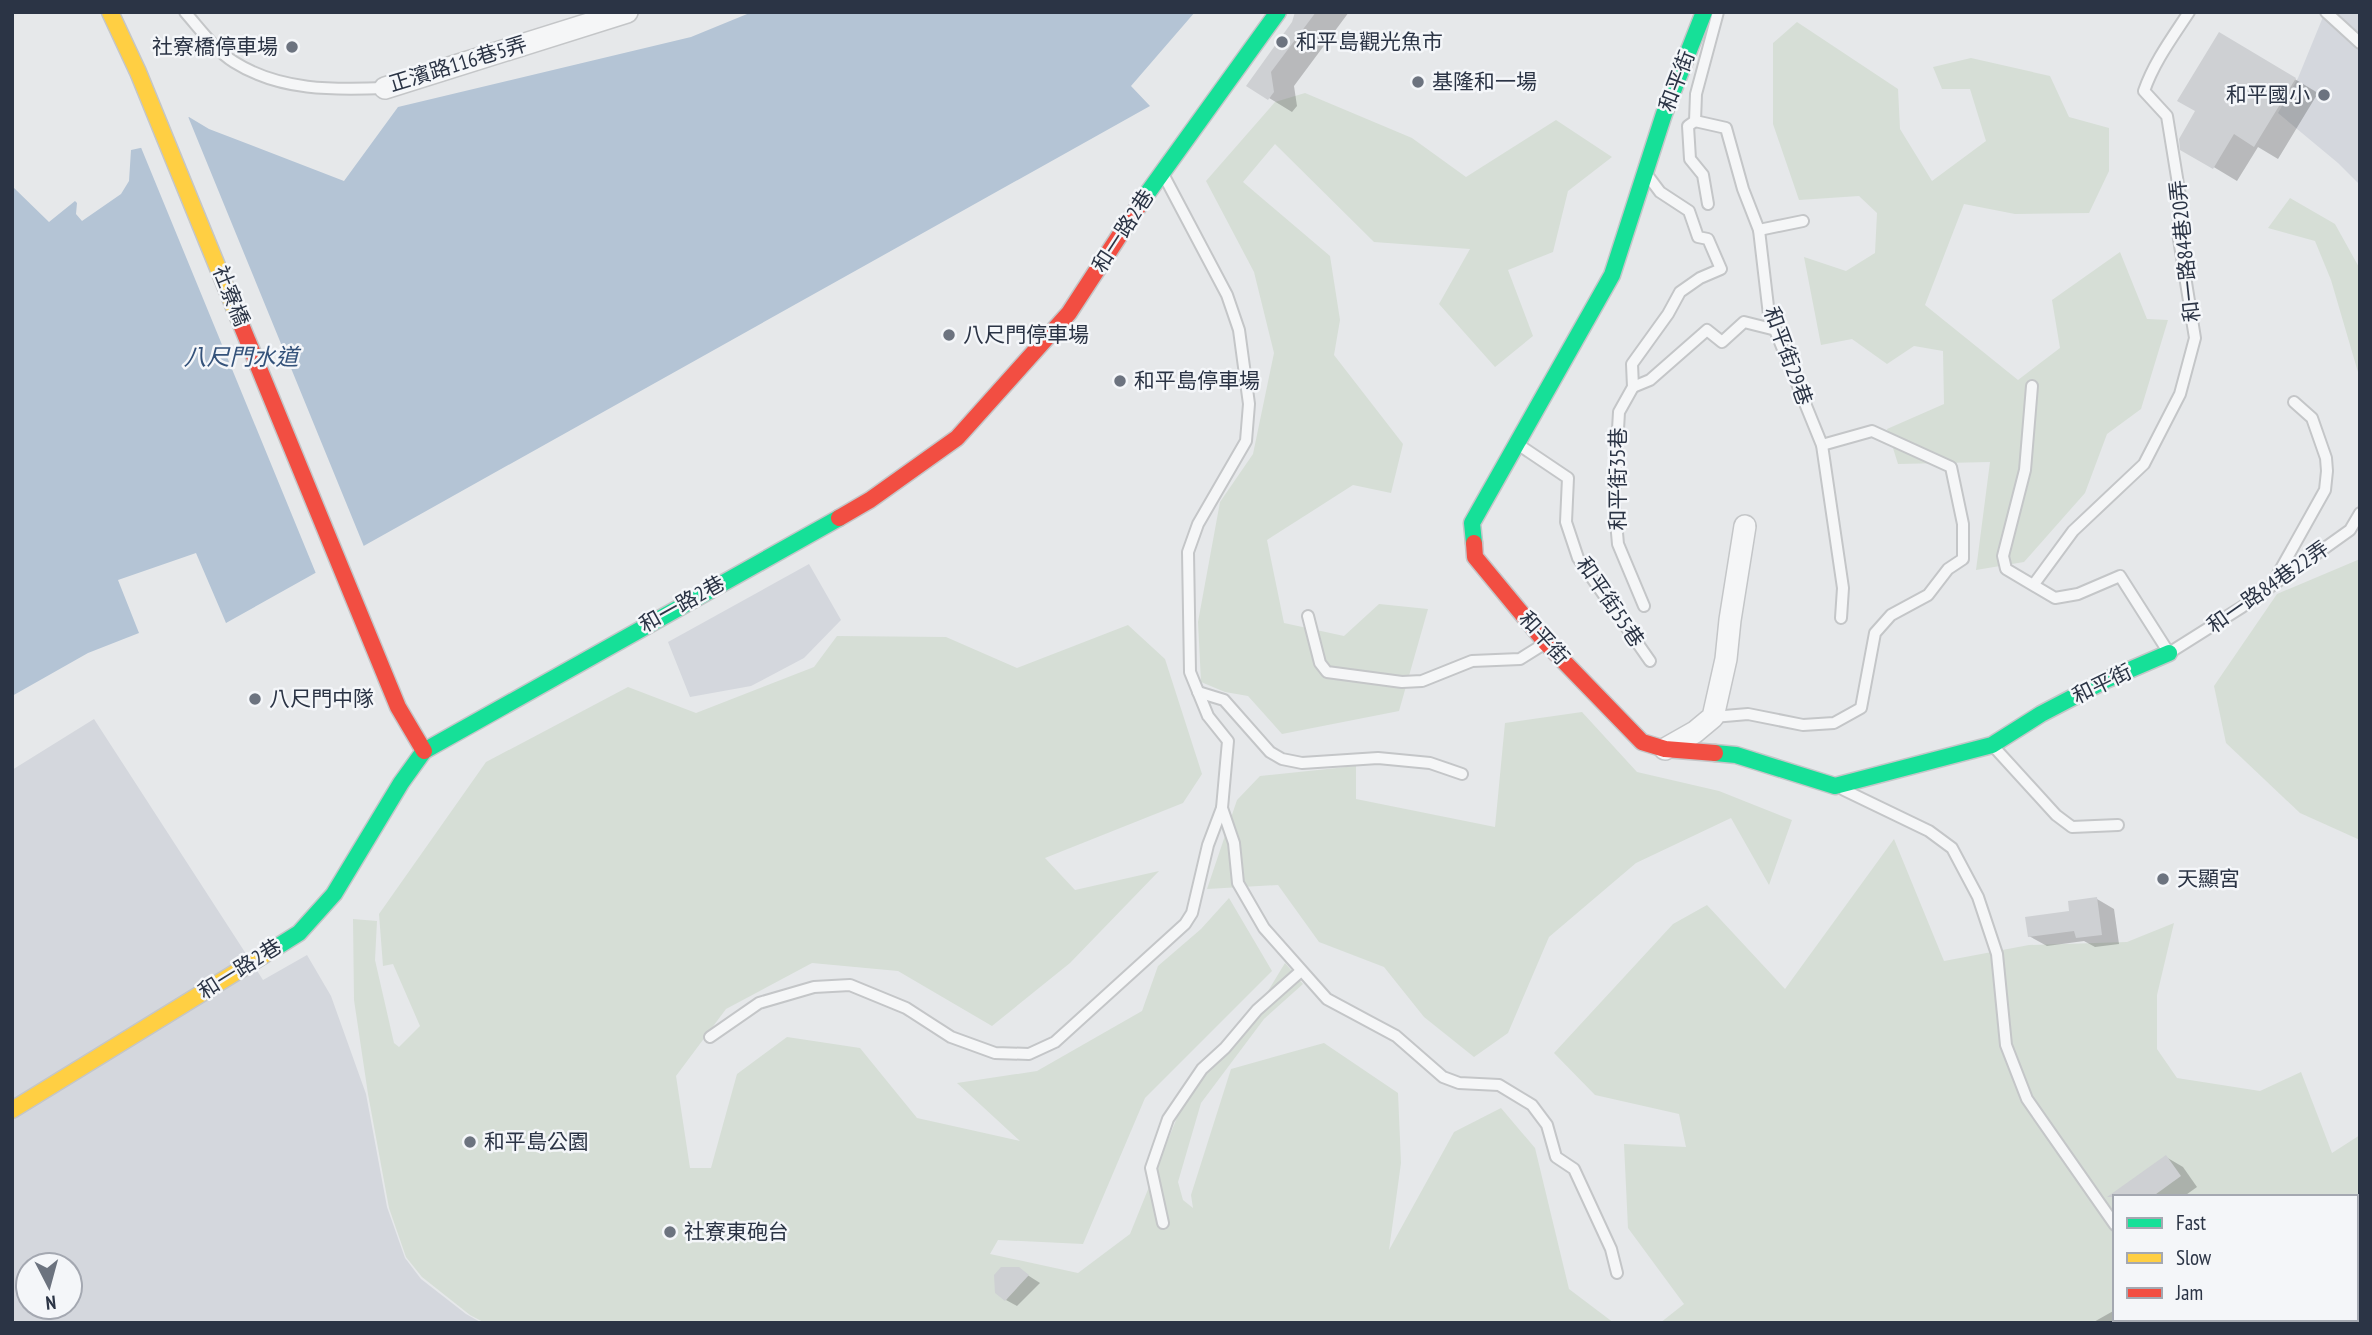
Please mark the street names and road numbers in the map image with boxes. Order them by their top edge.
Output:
street label: 正濱路116巷5弄 [386,30,530,97]
street label: 和平街 [1653,47,1700,115]
street label: 和一路84巷20弄 [2164,179,2205,323]
street label: 和一路2巷 [1086,184,1159,277]
street label: 社寮橋 [207,262,256,330]
street label: 和平街29巷 [1758,303,1819,409]
street label: 和平街35巷 [1604,428,1631,530]
street label: 和一路84巷22弄 [2201,535,2334,639]
street label: 和平街55巷 [1570,552,1650,652]
street label: 和一路2巷 [634,569,729,638]
street label: 和平街 [1513,605,1575,670]
street label: 和平街 [2068,658,2136,709]
street label: 和一路2巷 [193,932,287,1005]

